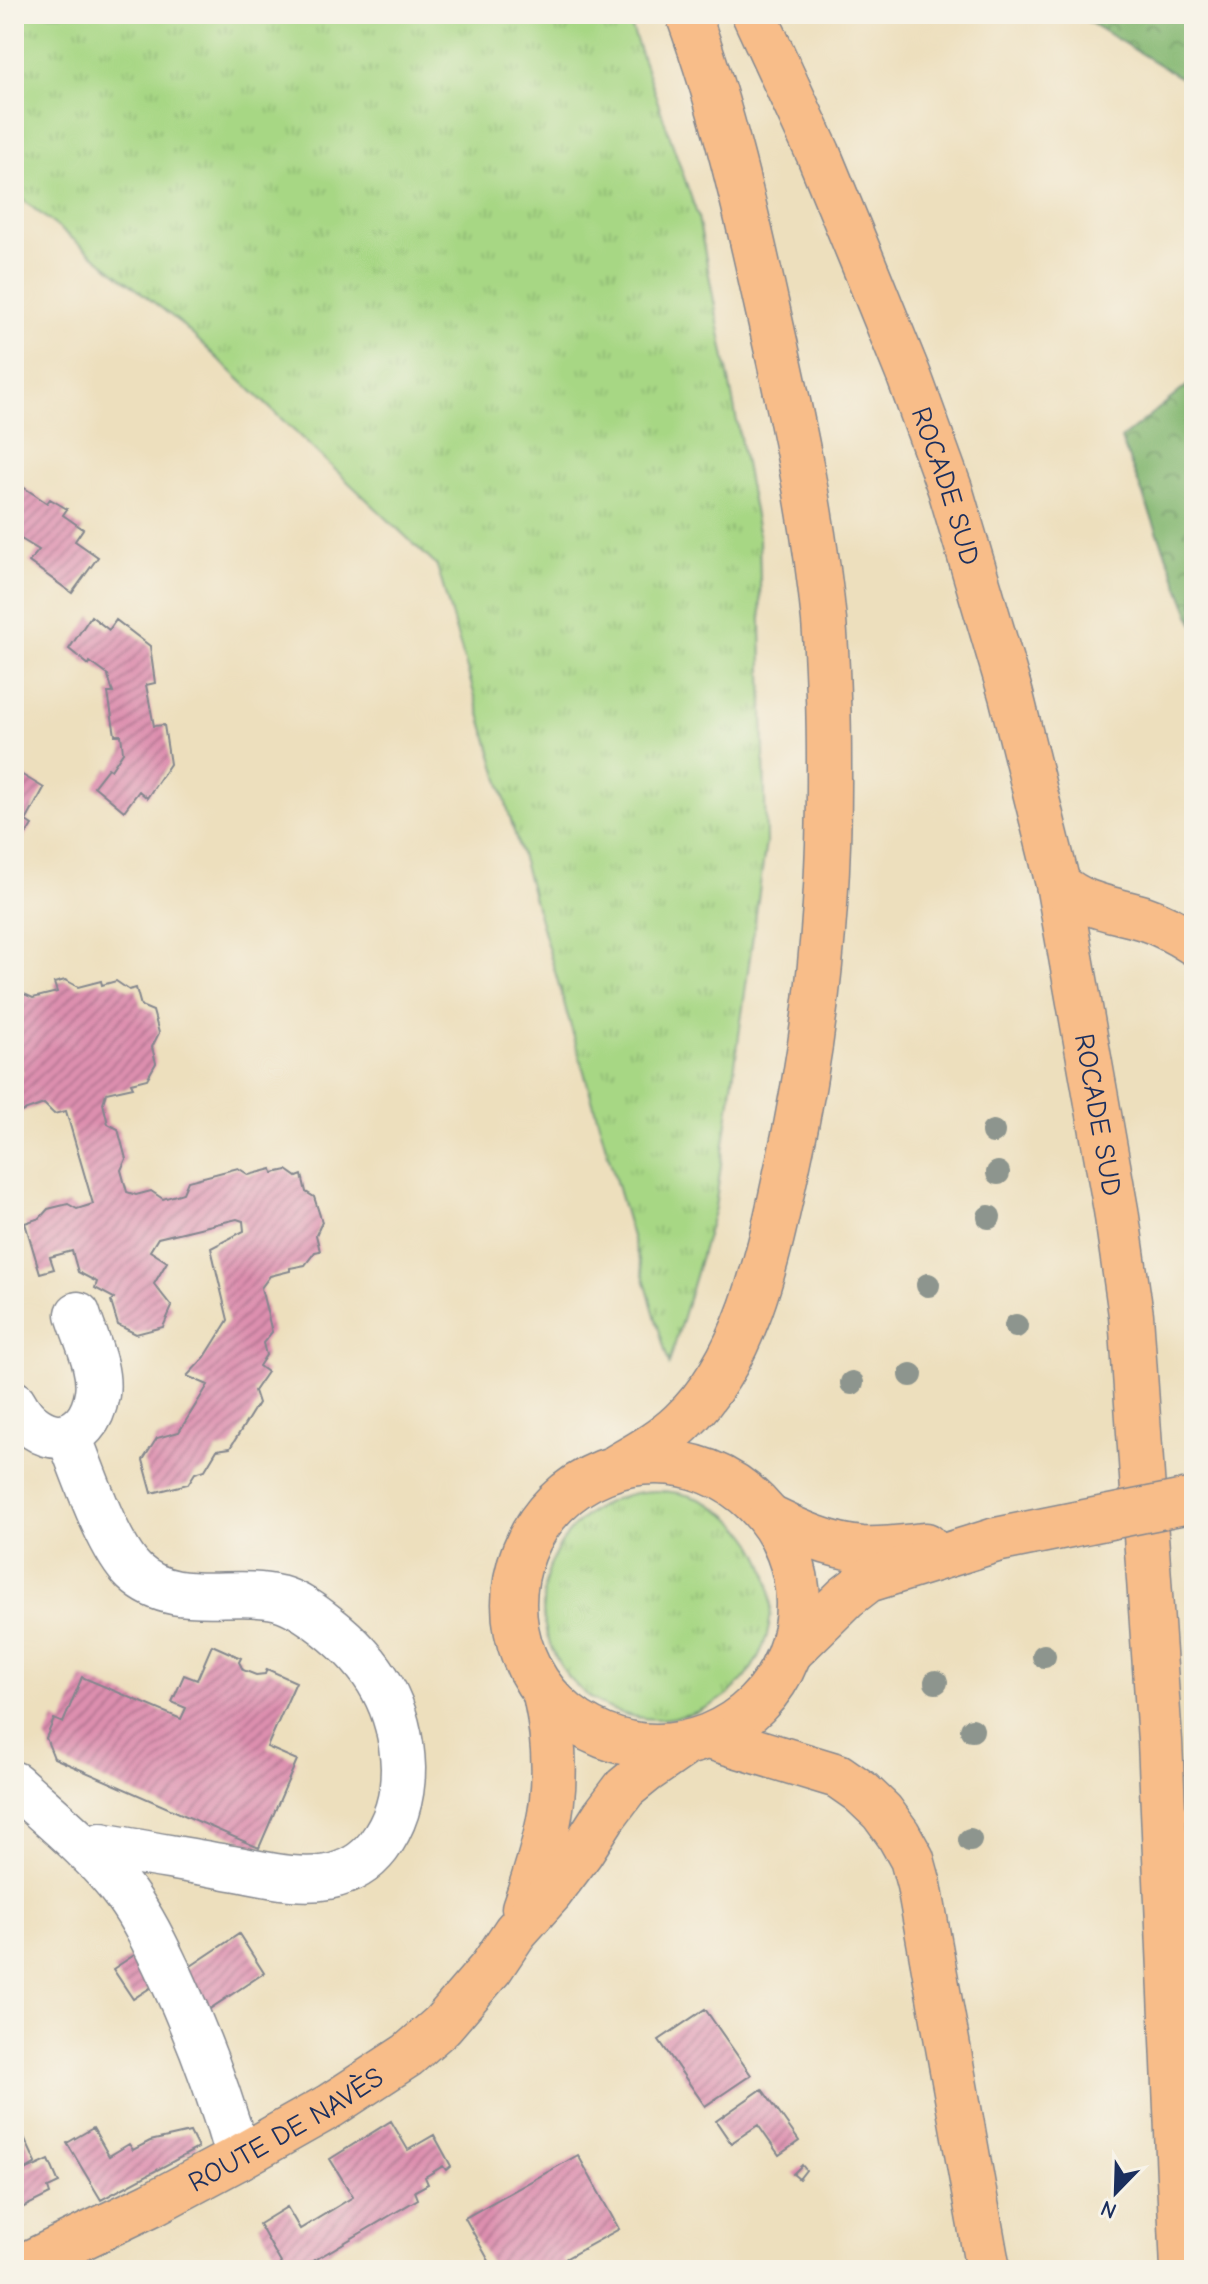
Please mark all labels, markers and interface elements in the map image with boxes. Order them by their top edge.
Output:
street label: ROCADE SUD [905,403,987,569]
street label: ROCADE SUD [1068,1031,1128,1199]
street label: ROUTE DE NAVÈS [183,2061,389,2199]
north arrow [1076,2152,1156,2232]
text: N [1097,2195,1120,2224]

